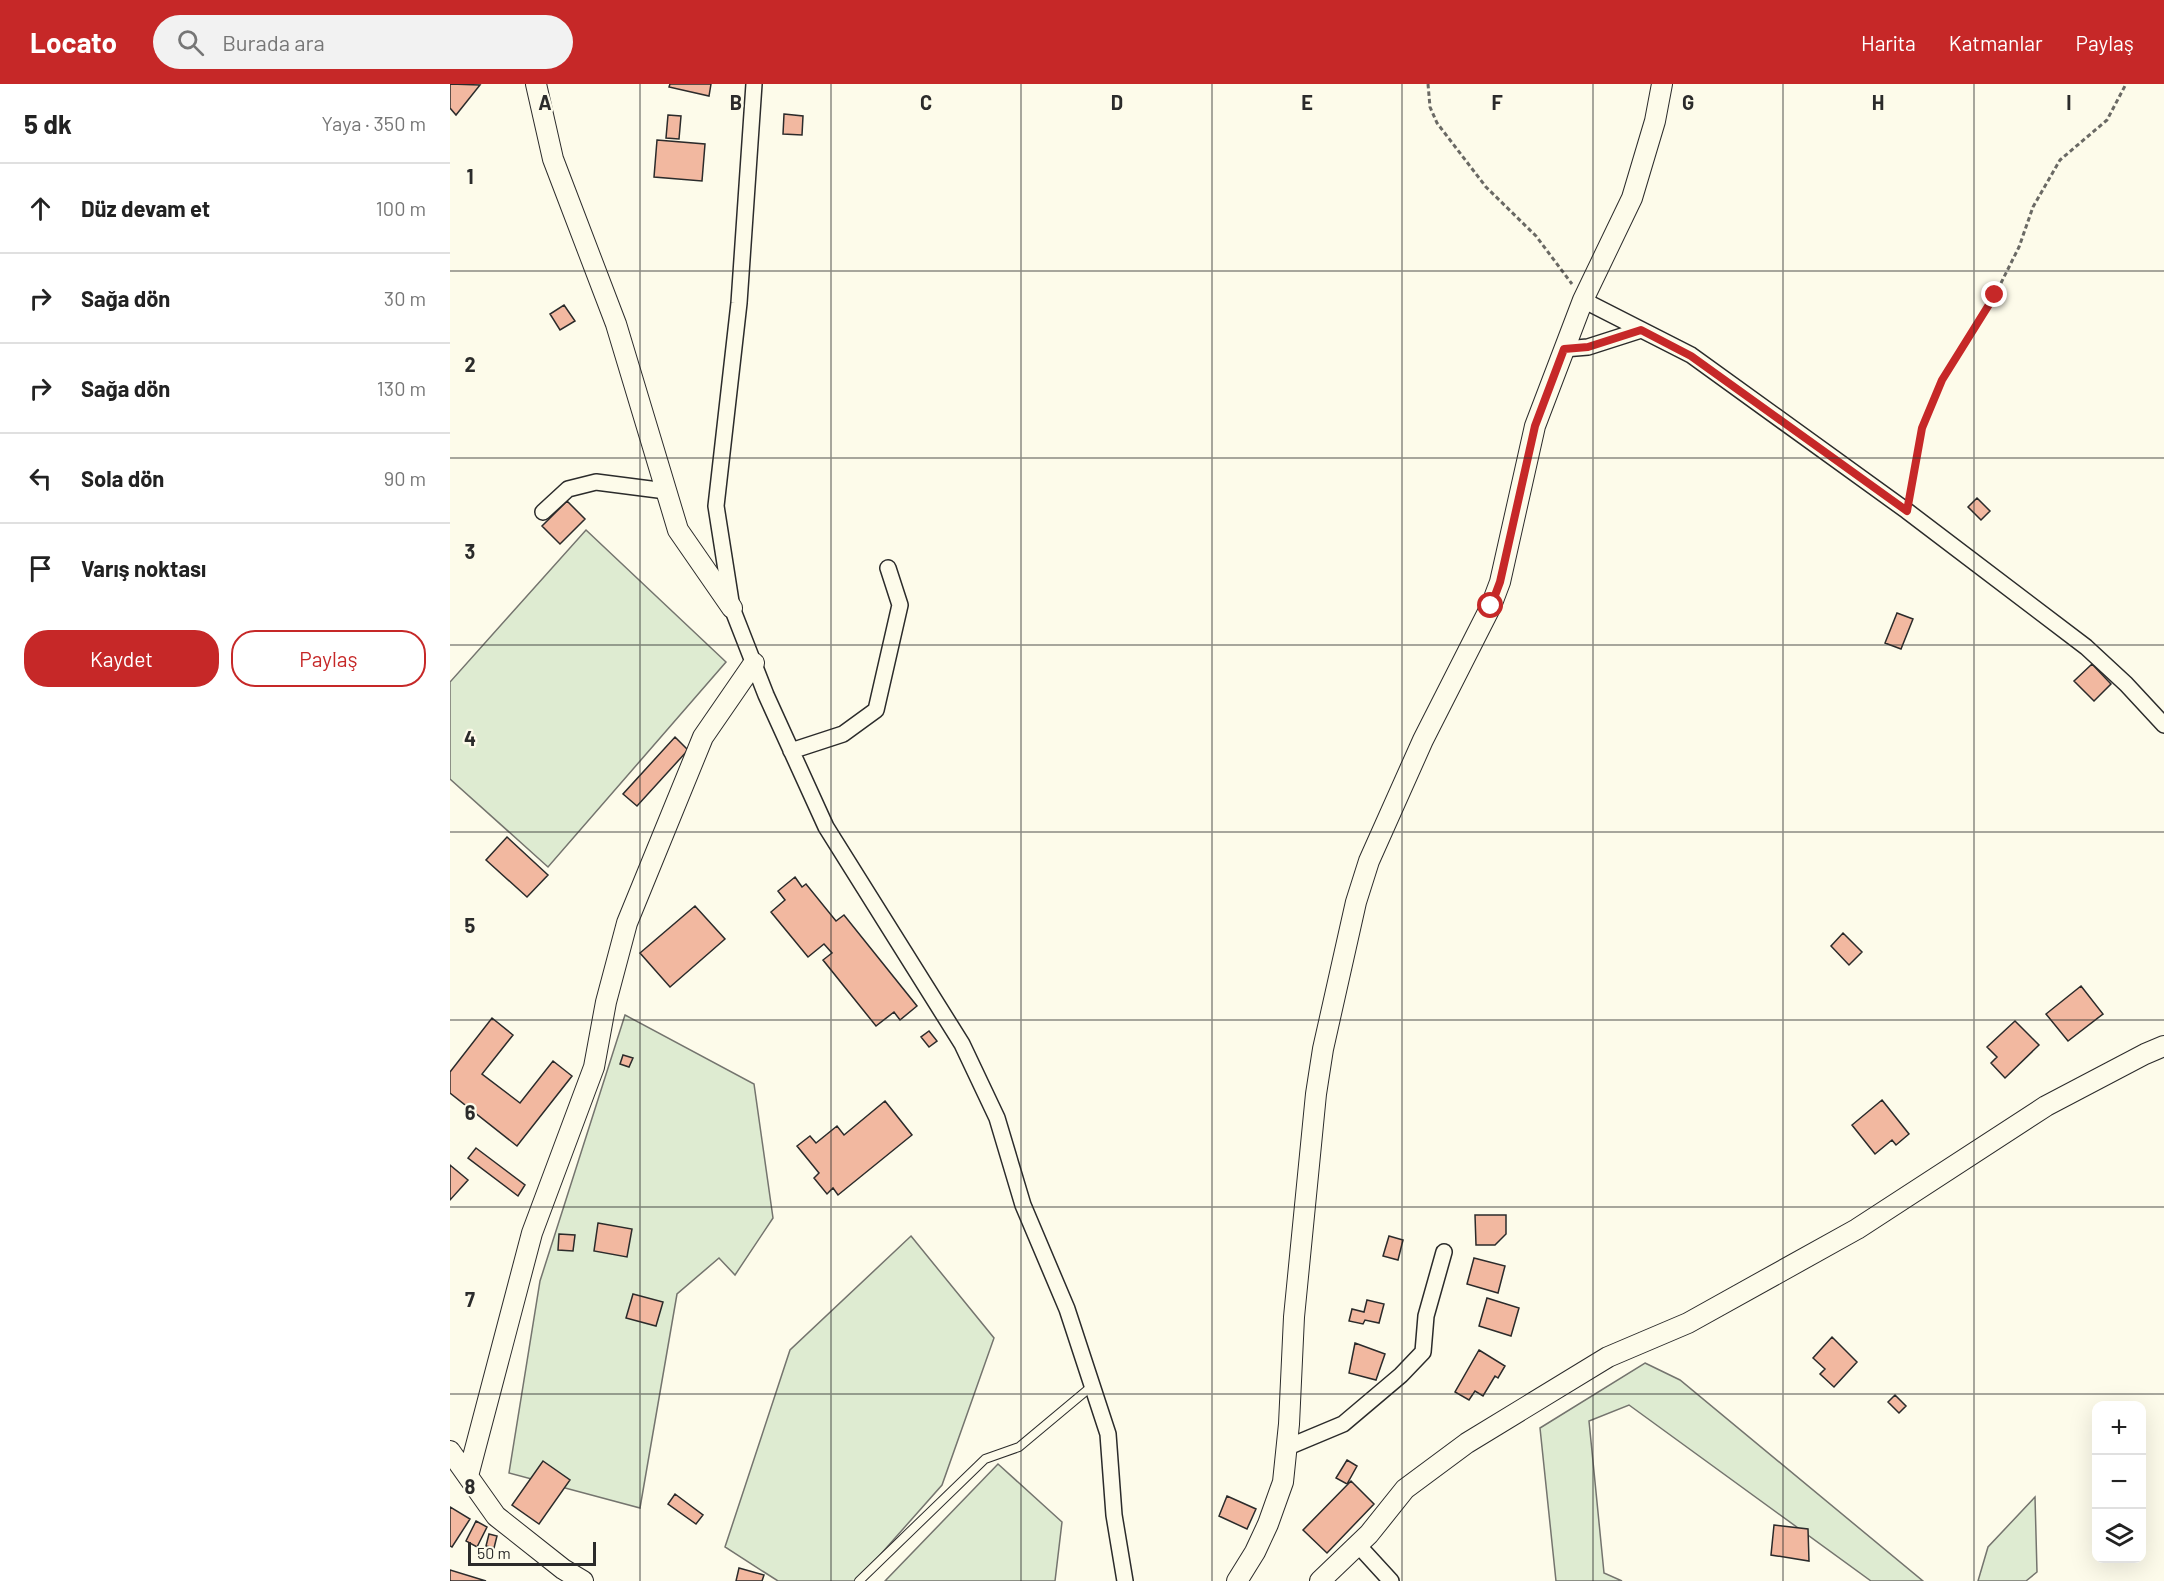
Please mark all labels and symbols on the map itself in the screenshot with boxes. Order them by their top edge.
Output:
text: A [538,90,552,114]
text: B [730,90,742,114]
text: C [920,90,932,114]
text: D [1111,90,1123,114]
text: E [1301,90,1313,114]
text: F [1491,90,1503,114]
text: G [1682,90,1694,114]
text: H [1872,90,1884,114]
text: I [2066,90,2072,114]
text: 1 [466,164,474,188]
route end [1981,281,2007,307]
text: 2 [464,352,476,376]
text: 3 [465,539,475,563]
route start [1477,592,1503,618]
text: 4 [464,726,476,750]
text: 5 [465,913,476,937]
text: 6 [465,1100,476,1124]
text: 7 [465,1287,475,1311]
text: 8 [465,1474,476,1498]
scale bar [468,1539,596,1566]

